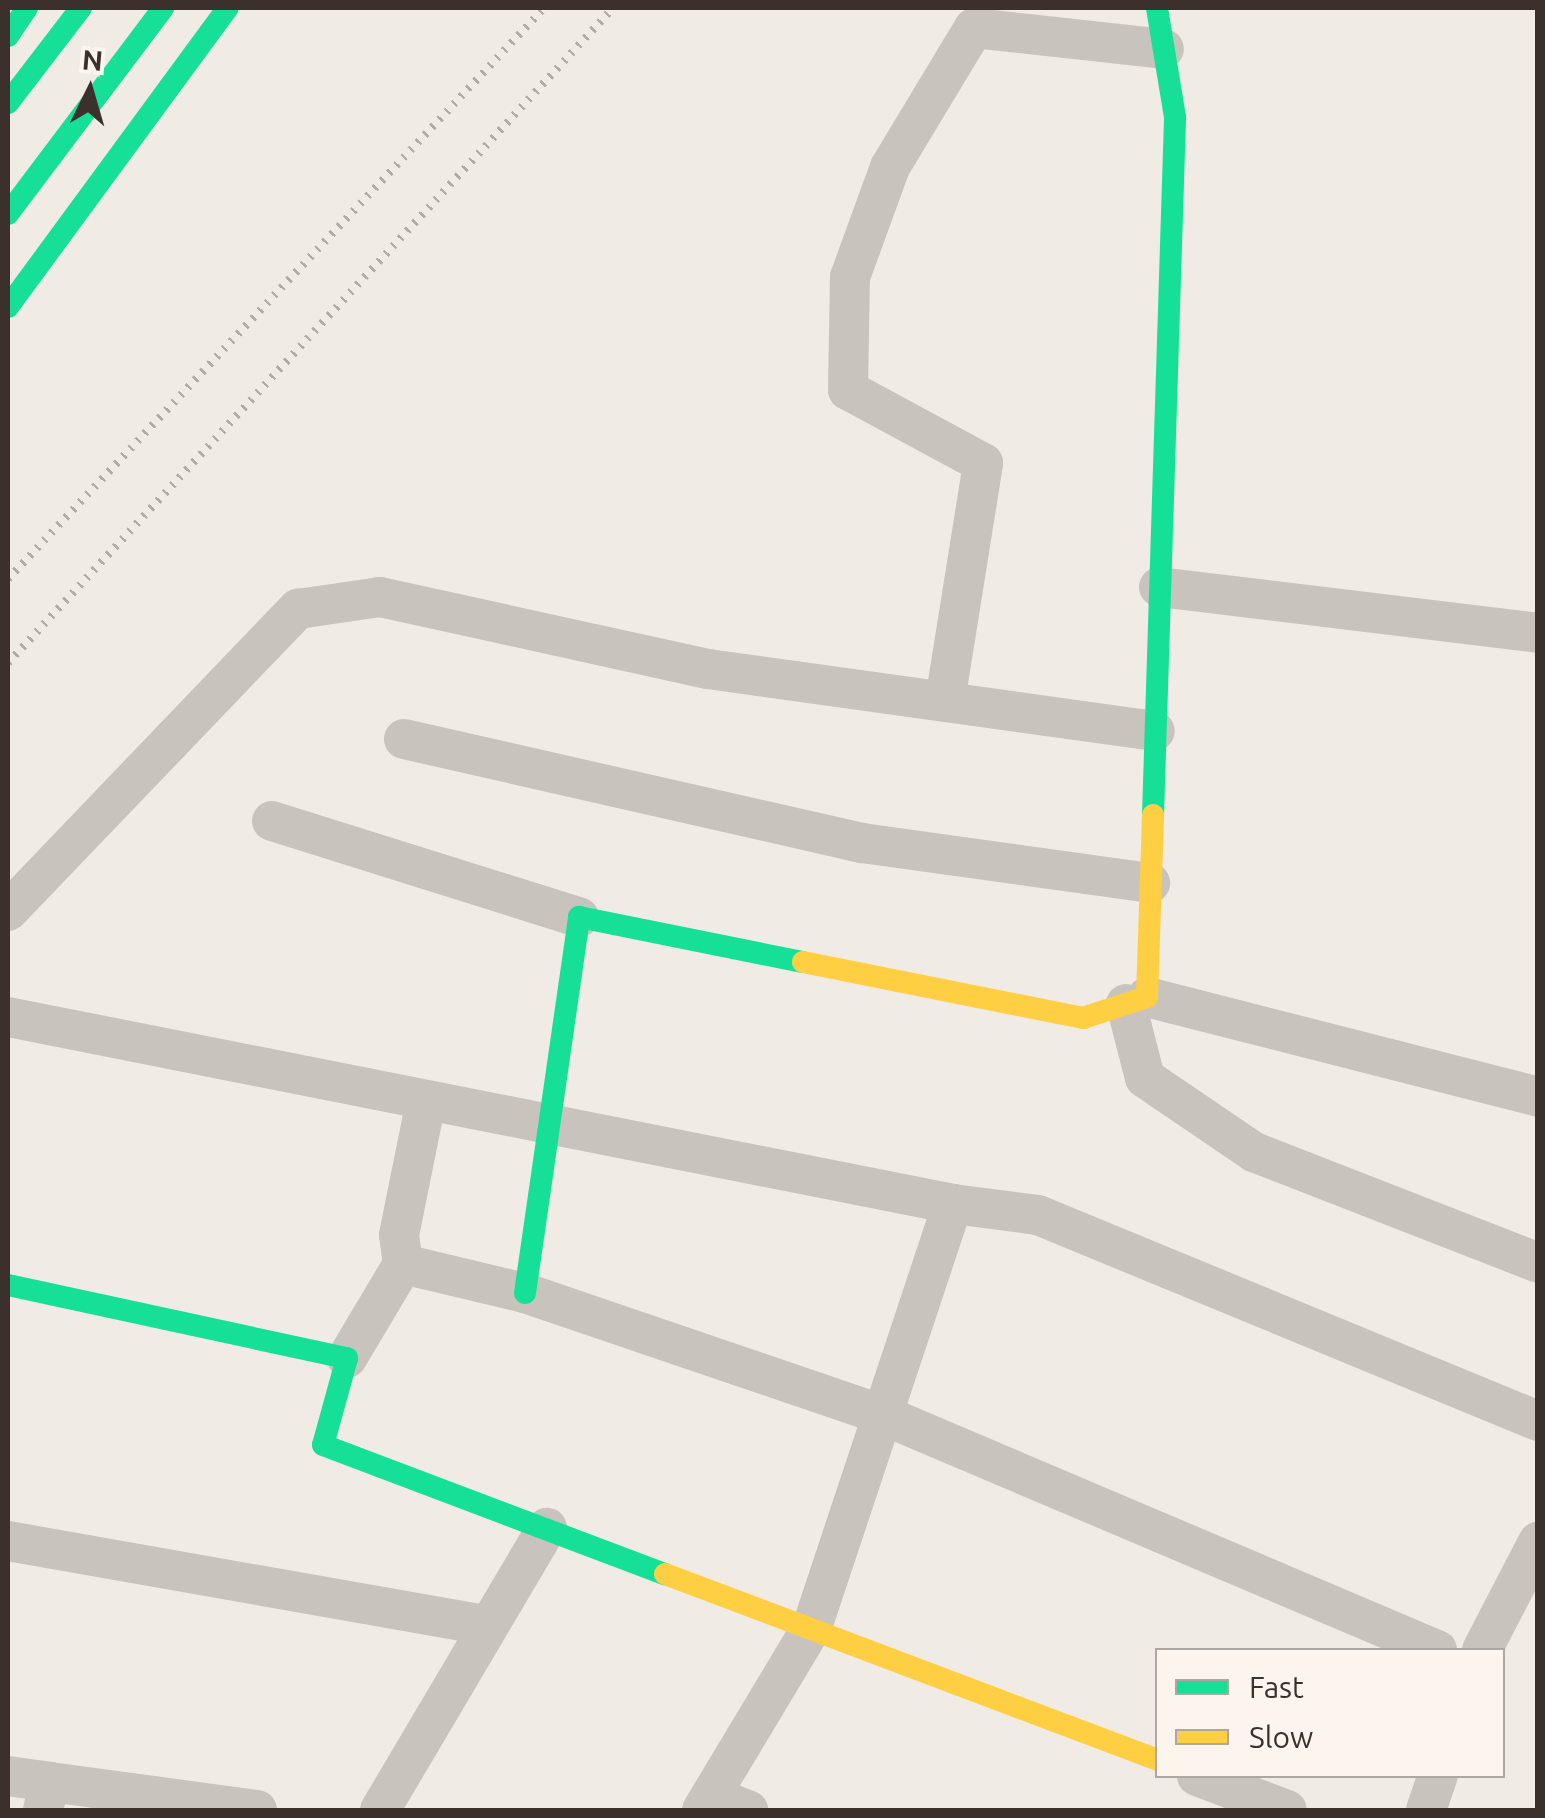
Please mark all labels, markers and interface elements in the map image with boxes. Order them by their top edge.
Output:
north arrow [40,40,140,140]
text: N [81,43,104,76]
legend [1155,1648,1505,1778]
text: Fast [1249,1670,1304,1704]
text: Slow [1249,1720,1313,1754]

